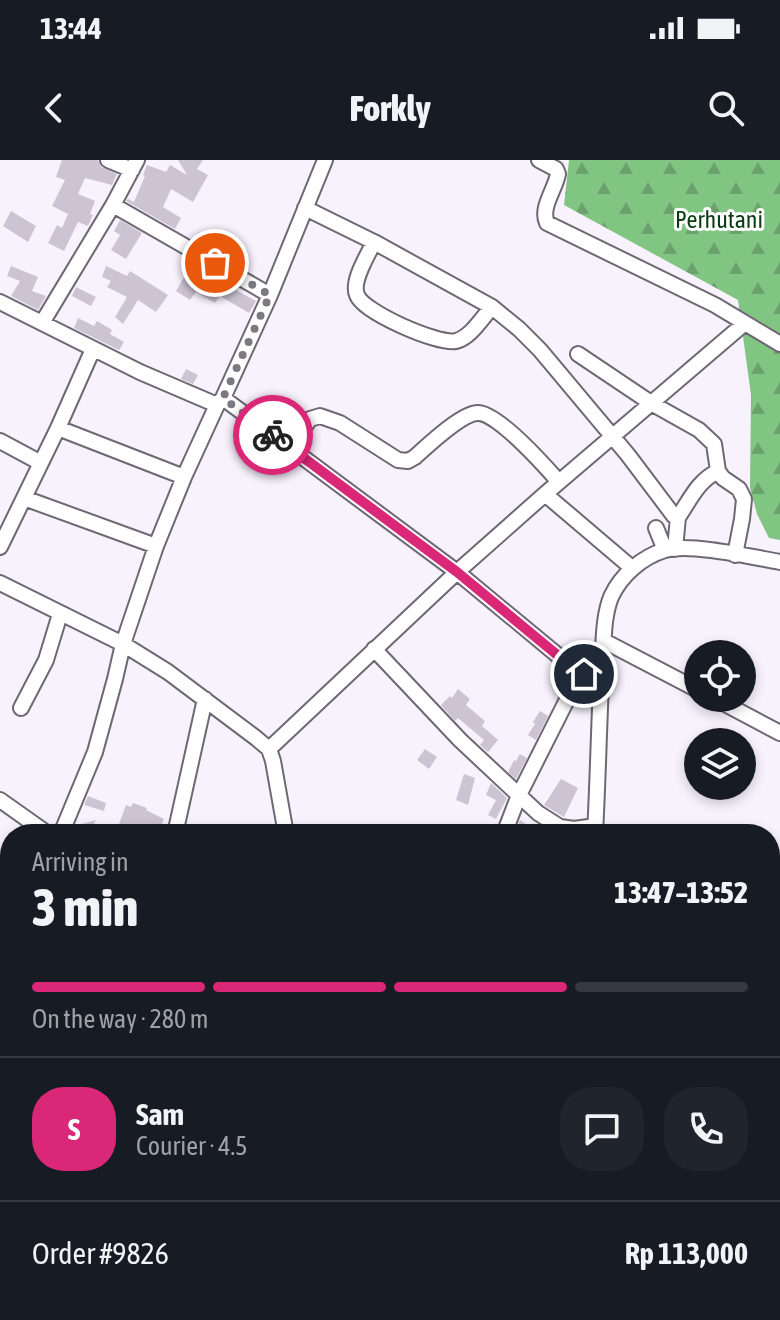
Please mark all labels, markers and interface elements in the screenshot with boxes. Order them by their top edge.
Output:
text: 13:44 [40,11,102,45]
icon: back [32,86,76,130]
icon: search [704,86,748,130]
text: Forkly [349,87,431,129]
park label: Perhutani [675,206,763,233]
pin [181,229,249,297]
icon: bag [193,241,237,285]
courier [233,395,313,475]
icon: bike [251,413,295,457]
pin [550,640,618,708]
map controls [684,640,756,800]
button: locate [684,640,756,712]
icon: home [562,652,606,696]
button: layers [684,728,756,800]
text: Arriving in [32,847,129,877]
text: 13:47–13:52 [614,875,748,909]
text: 3 min [32,877,138,937]
text: On the way · 280 m [32,1004,209,1034]
button: chat [560,1087,644,1171]
button: phone [664,1087,748,1171]
text: Sam [136,1097,184,1131]
text: S [68,1112,80,1146]
text: Courier · 4.5 [136,1131,247,1161]
text: Order #9826 [32,1236,169,1270]
text: Rp 113,000 [625,1236,748,1270]

